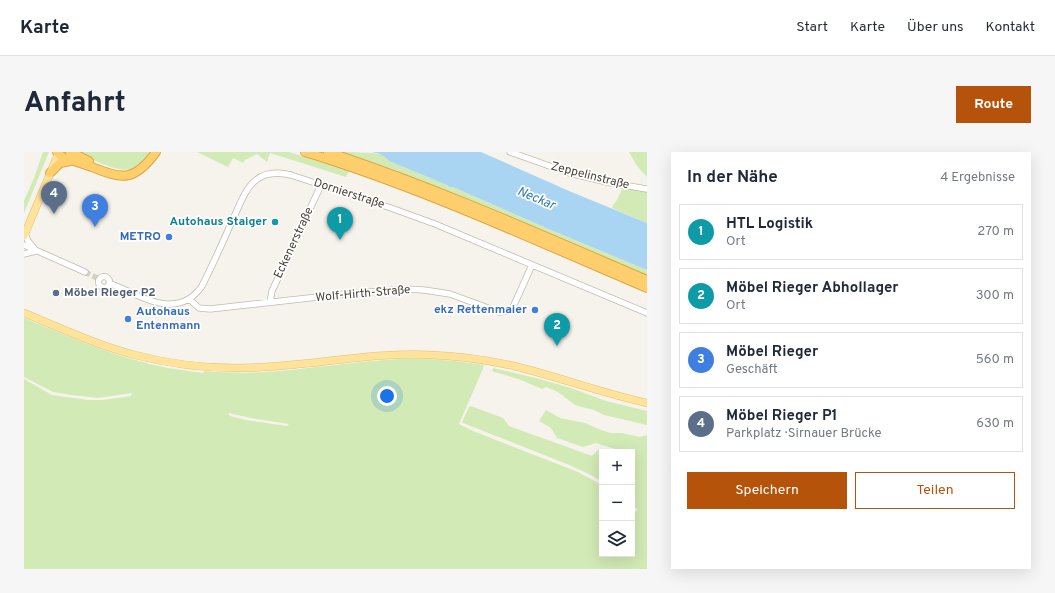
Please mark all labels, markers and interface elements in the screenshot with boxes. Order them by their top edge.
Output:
text: Karte [20,16,70,40]
text: Start [796,19,828,36]
text: Karte [850,19,885,36]
text: Über uns [907,19,964,36]
text: Kontakt [986,19,1035,36]
text: Anfahrt [24,86,126,122]
button: Route [956,86,1031,123]
street label: Zeppelinstraße [549,158,631,194]
text: In der Nähe [687,167,778,189]
text: 4 Ergebnisse [940,170,1015,186]
street label: Dornierstraße [312,175,386,213]
pin: 4 [41,181,67,214]
water label: Neckar [515,184,558,215]
pin: 3 [82,194,108,227]
street label: Eckenerstraße [271,205,317,281]
pin: 1 [327,207,353,240]
place label: Autohaus Staiger [169,214,267,230]
text: HTL Logistik [726,215,813,234]
marker: Autohaus Staiger [270,217,280,227]
text: 1 [698,224,704,240]
text: 270 m [977,224,1014,240]
place label: METRO [120,229,161,245]
marker: METRO [164,232,174,242]
text: Ort [726,234,746,250]
text: Möbel Rieger Abhollager [726,279,899,298]
street label: Wolf-Hirth-Straße [315,282,411,306]
place label: Möbel Rieger P2 [64,285,156,301]
marker: Möbel Rieger P2 [51,288,61,298]
text: 2 [697,288,705,304]
text: 300 m [976,288,1014,304]
text: Ort [726,298,746,314]
place label: ekz Rettenmaier [434,302,527,318]
place label: Autohaus Entenmann [136,304,200,334]
marker: ekz Rettenmaier [530,305,540,315]
pin: 2 [544,313,570,346]
marker: Autohaus Entenmann [123,314,133,324]
text: Möbel Rieger [726,343,818,362]
text: 3 [697,352,705,368]
text: 560 m [976,352,1014,368]
text: Geschäft [726,362,778,378]
your location [377,386,397,406]
text: Möbel Rieger P1 [726,407,838,426]
text: 4 [697,416,705,432]
text: 630 m [976,416,1014,432]
text: Parkplatz · Sirnauer Brücke [726,426,882,442]
map controls [599,449,635,557]
button: + [599,449,635,485]
button: Speichern [687,472,847,509]
button: Teilen [855,472,1015,509]
button: − [599,485,635,521]
button: layers [599,521,635,557]

